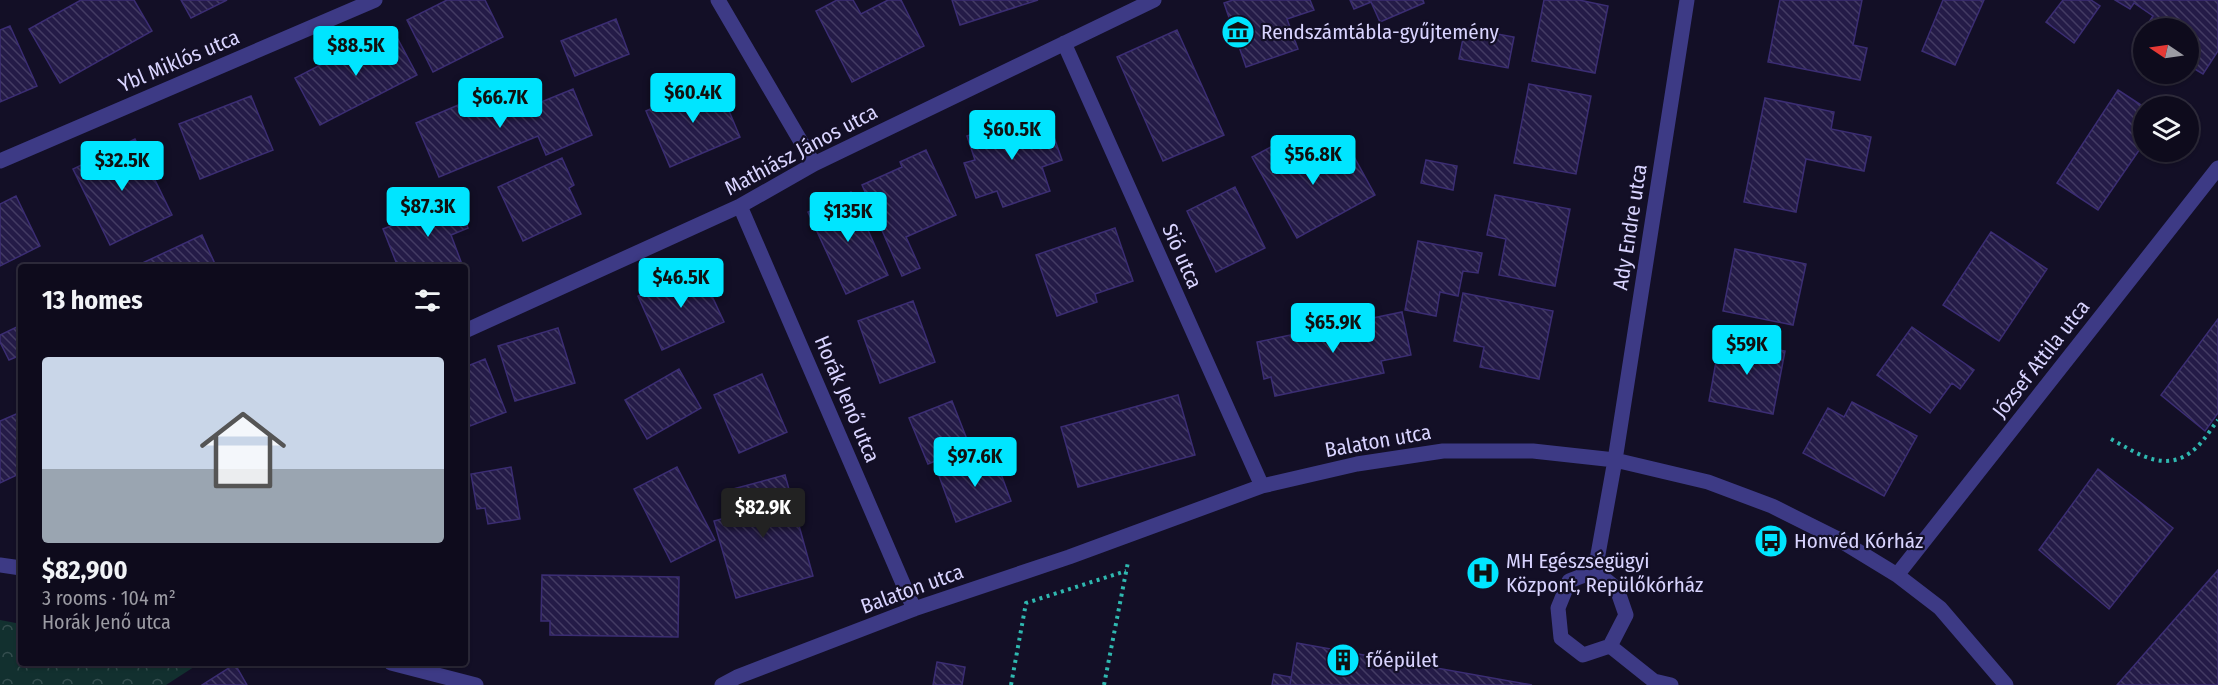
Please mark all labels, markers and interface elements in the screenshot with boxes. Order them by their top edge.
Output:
museum icon: Rendszámtábla-gyűjtemény [1220,14,1256,50]
north arrow [2133,18,2199,84]
map controls [2133,18,2199,162]
place label: Rendszámtábla-gyűjtemény [1261,19,1500,45]
street label: Ybl Miklós utca [115,24,243,98]
pin: $88.5K [307,26,405,77]
text: $88.5K [327,33,385,57]
pin: $60.4K [644,73,742,124]
pin: $66.7K [451,78,549,129]
text: $60.4K [664,80,722,104]
text: $66.7K [472,85,528,109]
button: layers [2133,96,2199,162]
street label: Mathiász János utca [720,99,882,201]
pin: $60.5K [963,110,1061,161]
text: $60.5K [983,117,1041,141]
pin: $56.8K [1264,135,1362,186]
pin: $32.5K [73,141,171,192]
text: $56.8K [1285,142,1342,166]
text: $32.5K [95,148,149,172]
street label: Ady Endre utca [1607,162,1653,292]
pin: $87.3K [379,187,477,238]
pin: $135K [806,192,890,243]
text: $87.3K [401,194,455,218]
text: $135K [824,199,872,223]
street label: Sió utca [1156,220,1208,292]
pin: $46.5K [632,258,730,309]
text: $46.5K [653,265,709,289]
icon: filters [411,284,444,317]
text: 13 homes [42,285,143,316]
street label: József Attila utca [1987,295,2095,423]
pin: $65.9K [1284,303,1382,354]
text: $65.9K [1305,310,1361,334]
pin: $59K [1711,325,1783,376]
street label: Horák Jenő utca [809,332,885,466]
text: $59K [1726,332,1768,356]
icon: home [189,396,297,504]
street label: Balaton utca [1323,419,1433,463]
pin: $97.6K [926,437,1024,488]
text: $97.6K [948,444,1002,468]
pin: $82.9K [714,488,812,539]
text: $82.9K [735,495,791,519]
bus stop icon: Honvéd Kórház [1753,523,1789,559]
place label: Honvéd Kórház [1794,528,1923,554]
place label: MH Egészségügyi Központ, Repülőkórház [1506,548,1703,598]
text: $82,900 [42,555,128,586]
hospital icon: MH Egészségügyi Központ, Repülőkórház [1465,555,1501,591]
street label: Balaton utca [857,558,967,620]
text: 3 rooms · 104 m² [42,586,176,610]
text: Horák Jenő utca [42,610,171,634]
building icon: főépület [1325,642,1361,678]
place label: főépület [1366,647,1439,673]

